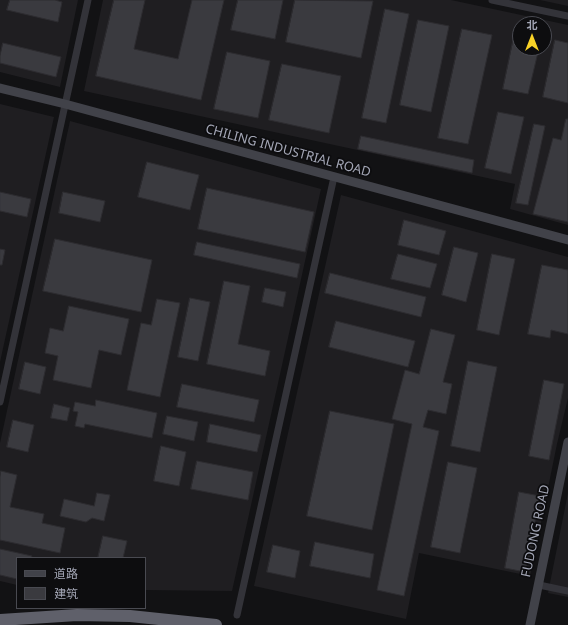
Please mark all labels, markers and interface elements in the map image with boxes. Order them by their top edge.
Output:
north arrow [512,16,552,56]
text: 北 [527,17,538,32]
street label: CHILING INDUSTRIAL ROAD [204,121,372,181]
street label: FUDONG ROAD [519,483,553,579]
legend [16,557,146,609]
text: 道路 [54,565,78,582]
text: 建筑 [54,585,78,602]

